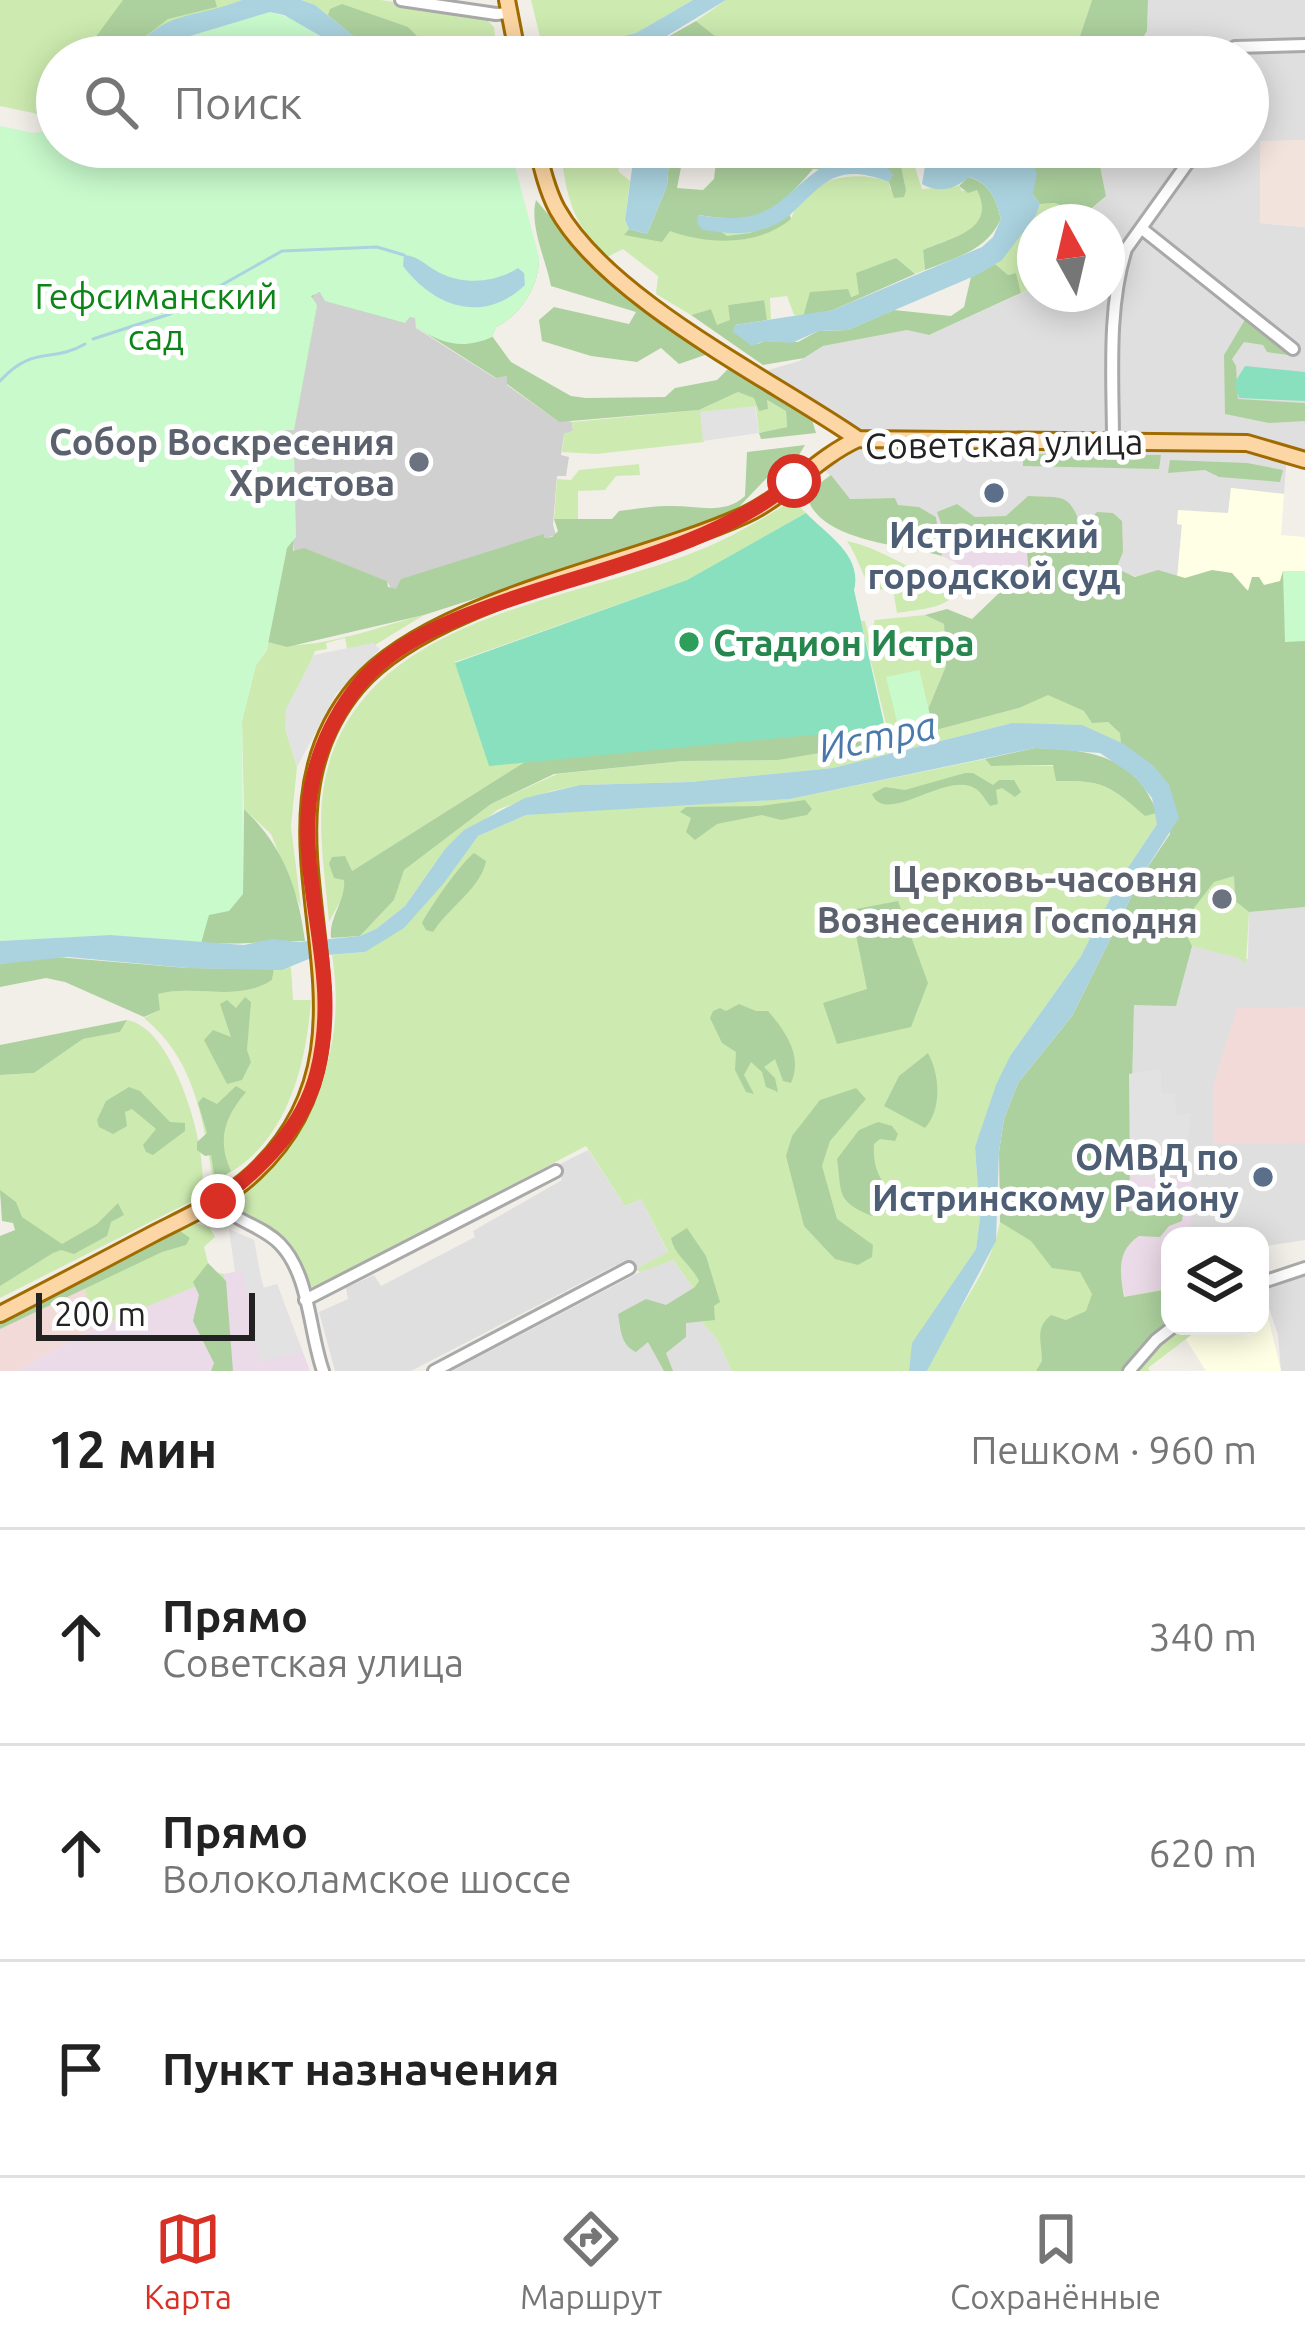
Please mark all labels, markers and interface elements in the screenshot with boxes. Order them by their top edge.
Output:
search box [36,36,1269,168]
icon: search [78,69,144,135]
text: Поиск [174,77,302,128]
north arrow [1017,204,1125,312]
park label: Гефсиманский сад [34,275,278,357]
street label: Советская улица [864,420,1144,466]
place label: Собор Воскресения Христова [49,421,395,503]
marker: Собор Воскресения Христова [406,449,432,475]
route start [767,454,821,508]
marker: Истринский городской суд [981,480,1007,506]
place label: Истринский городской суд [867,514,1121,596]
place label: Стадион Истра [713,622,975,663]
marker: Стадион Истра [676,629,702,655]
water label: Истра [814,703,940,769]
place label: Церковь-часовня Вознесения Господня [817,858,1198,940]
marker: Церковь-часовня Вознесения Господня [1209,886,1235,912]
place label: ОМВД по Истринскому Району [872,1136,1239,1218]
marker: ОМВД по Истринскому Району [1250,1164,1276,1190]
route end [191,1174,245,1228]
map controls [1161,1227,1269,1335]
button: layers [1161,1227,1269,1335]
scale bar [36,1287,255,1340]
text: 200 m [54,1295,146,1332]
text: 12 мин [48,1420,217,1478]
text: Пешком · 960 m [970,1428,1257,1471]
text: Прямо [162,1590,308,1641]
icon: ahead [48,1604,114,1670]
text: 340 m [1148,1615,1257,1658]
text: Советская улица [162,1641,464,1684]
text: Прямо [162,1806,308,1857]
icon: ahead [48,1820,114,1886]
text: 620 m [1148,1831,1257,1874]
text: Волоколамское шоссе [162,1857,572,1900]
icon: arrive [48,2036,114,2102]
text: Пункт назначения [162,2043,560,2094]
tab: Карта [144,2206,232,2315]
tab: Маршрут [520,2206,662,2315]
tab: Сохранённые [950,2206,1161,2315]

